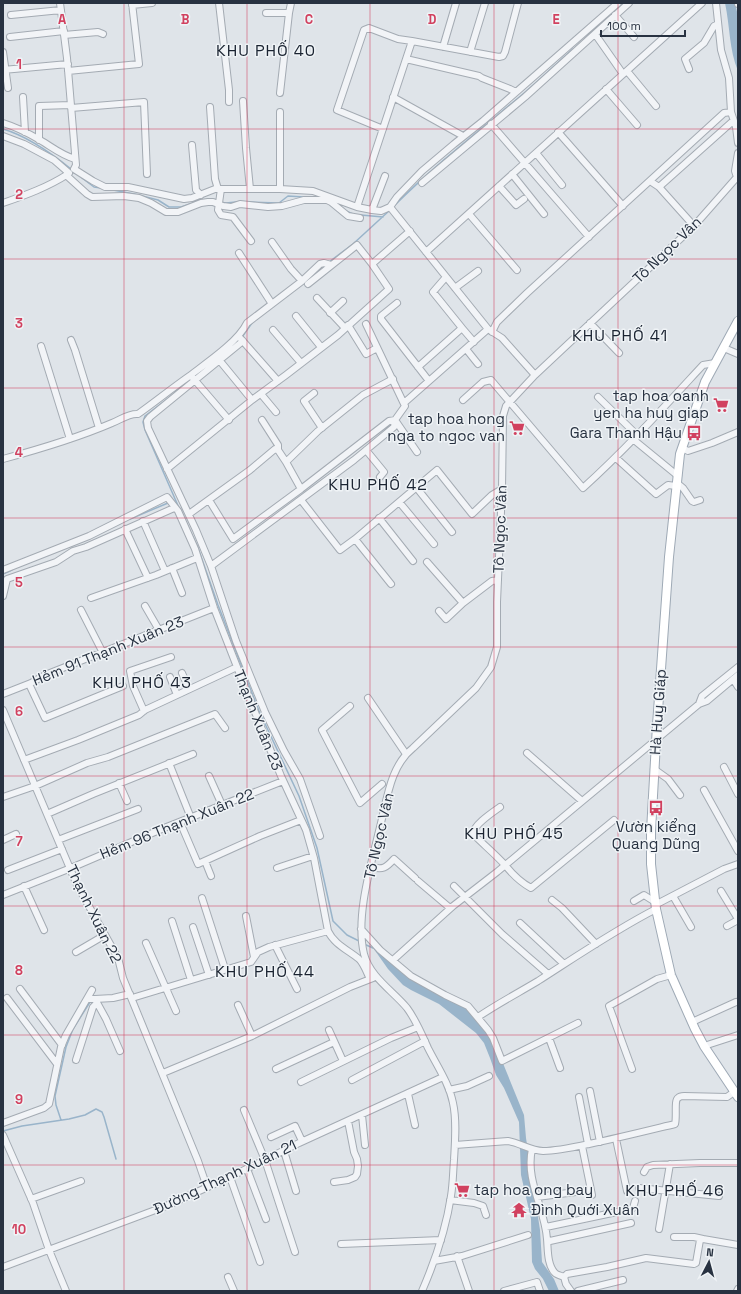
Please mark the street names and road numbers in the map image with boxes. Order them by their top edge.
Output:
street label: Tô Ngọc Vân [628,212,705,287]
street label: Tô Ngọc Vân [488,484,511,574]
street label: Hẻm 91 Thạnh Xuân 23 [29,611,186,690]
street label: Thạnh Xuân 23 [230,667,287,773]
street label: Hà Huy Giáp [645,668,670,756]
street label: Hẻm 96 Thạnh Xuân 22 [97,784,257,863]
street label: Tô Ngọc Vân [359,791,398,881]
street label: Thạnh Xuân 22 [62,861,126,966]
street label: Đường Thạnh Xuân 21 [150,1135,299,1218]

